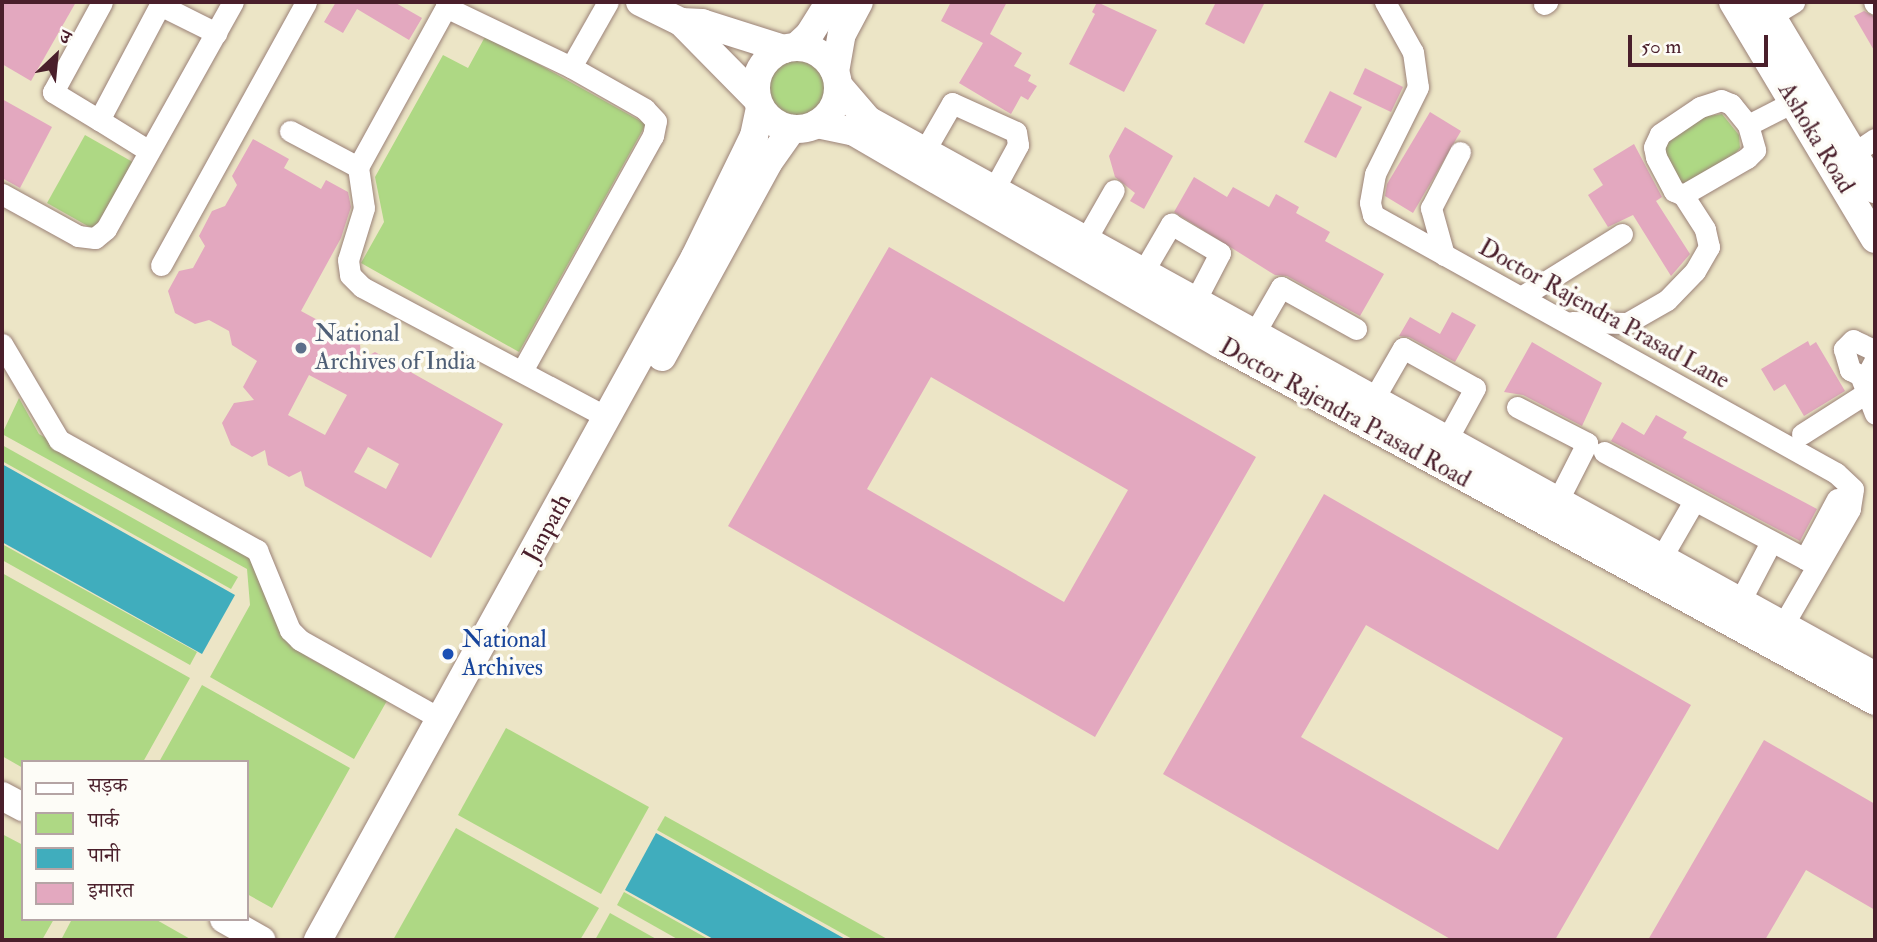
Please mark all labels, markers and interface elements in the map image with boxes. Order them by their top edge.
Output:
north arrow [21,21,91,91]
scale bar [1632,21,1772,65]
text: उ [56,24,75,50]
text: 50 m [1641,33,1682,60]
street label: Ashoka Road [1772,78,1860,198]
street label: Doctor Rajendra Prasad Lane [1474,233,1734,395]
place label: National Archives of India [315,320,476,376]
street label: Doctor Rajendra Prasad Road [1215,332,1475,494]
marker: National Archives of India [293,340,309,356]
street label: Janpath [517,489,577,567]
place label: National Archives [462,626,547,682]
marker: National Archives [440,646,456,662]
legend [21,760,248,921]
text: सड़क [88,772,127,799]
text: पार्क [88,807,119,834]
text: पानी [88,842,120,869]
text: इमारत [88,877,134,904]

